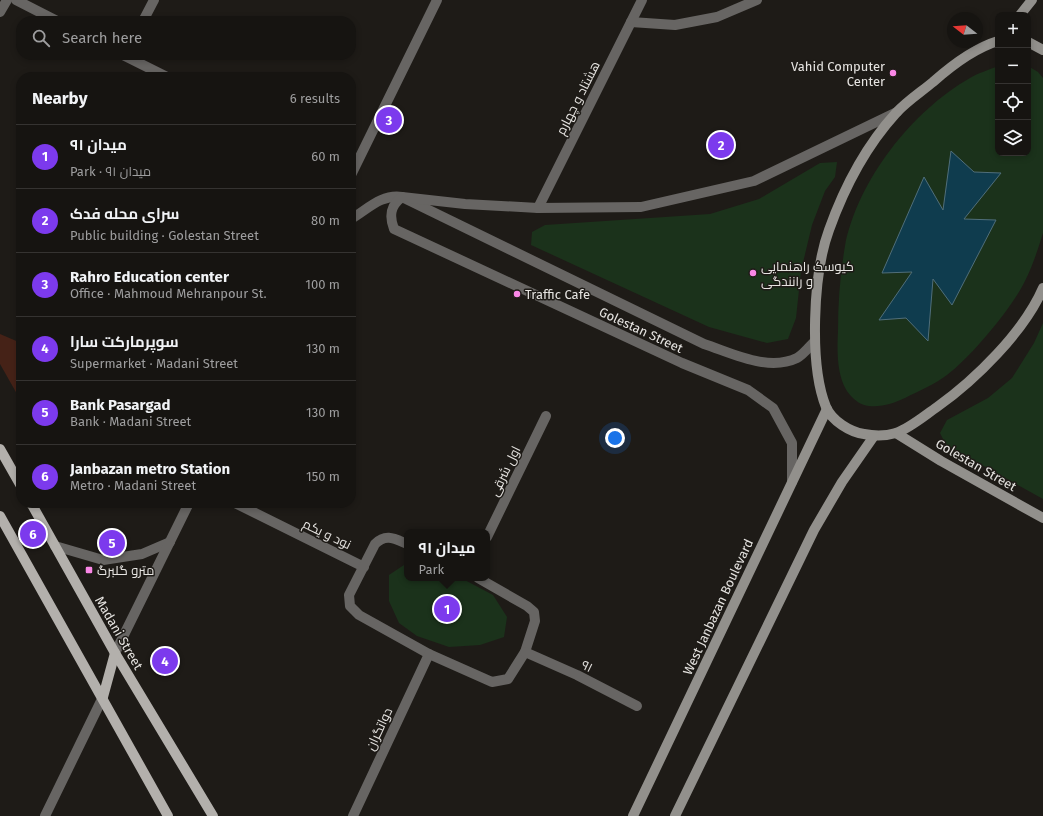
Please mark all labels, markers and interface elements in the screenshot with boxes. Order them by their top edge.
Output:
north arrow [947,12,983,48]
map controls [995,12,1031,156]
button: + [995,12,1031,48]
search box [16,16,356,60]
icon: search [30,27,52,49]
text: Search here [62,29,142,47]
button: − [995,48,1031,84]
street label: هشتاد و چهارم [553,59,605,138]
place label: Vahid Computer Center [791,59,885,89]
marker: Vahid Computer Center [888,68,898,78]
button: locate [995,84,1031,120]
text: Nearby [32,88,87,109]
text: 6 results [290,91,340,106]
pin: 3 [376,105,402,135]
button: layers [995,120,1031,156]
pin: 2 [708,130,734,160]
text: میدان ۹۱ [70,136,127,154]
text: 1 [42,149,48,164]
text: 60 m [311,149,340,164]
text: Park · میدان ۹۱ [70,164,151,179]
text: سرای محله فدک [70,205,180,223]
text: 2 [42,213,48,228]
text: 80 m [311,213,340,228]
text: Public building · Golestan Street [70,228,259,243]
place label: کیوسک راهنمایی و رانندگی [761,259,854,289]
text: Rahro Education center [70,268,229,286]
marker: کیوسک راهنمایی و رانندگی [748,268,758,278]
text: 3 [42,277,48,292]
text: 100 m [305,277,340,292]
text: Office · Mahmoud Mehranpour St. [70,286,267,301]
place label: Traffic Cafe [525,287,590,302]
marker: Traffic Cafe [512,289,522,299]
street label: Golestan Street [597,304,686,356]
text: سوپرمارکت سارا [70,333,179,351]
text: 4 [41,341,49,356]
text: 130 m [306,341,340,356]
text: Supermarket · Madani Street [70,356,238,371]
text: Bank Pasargad [70,396,171,414]
text: 5 [42,405,48,420]
text: 130 m [306,405,340,420]
text: Bank · Madani Street [70,414,191,429]
your location [605,428,625,448]
street label: Golestan Street [933,436,1019,494]
street label: اول شرقی [486,443,524,499]
text: Janbazan metro Station [70,460,230,478]
text: 6 [41,469,49,484]
text: 150 m [306,469,340,484]
text: Metro · Madani Street [70,478,196,493]
street label: نود و یکم [300,516,354,554]
pin: 6 [20,519,46,549]
pin: 5 [99,528,125,558]
popup [404,529,490,581]
street label: West Janbazan Boulevard [680,537,756,677]
text: میدان ۹۱ [419,539,475,557]
text: Park [419,562,444,577]
place label: مترو گلبرگ [97,563,154,578]
marker: مترو گلبرگ [84,565,94,575]
street label: Madani Street [92,594,146,673]
pin: 1 [434,594,460,624]
pin: 4 [152,646,178,676]
street label: ۹۱ [579,657,595,675]
street label: دواتگران [363,705,395,753]

